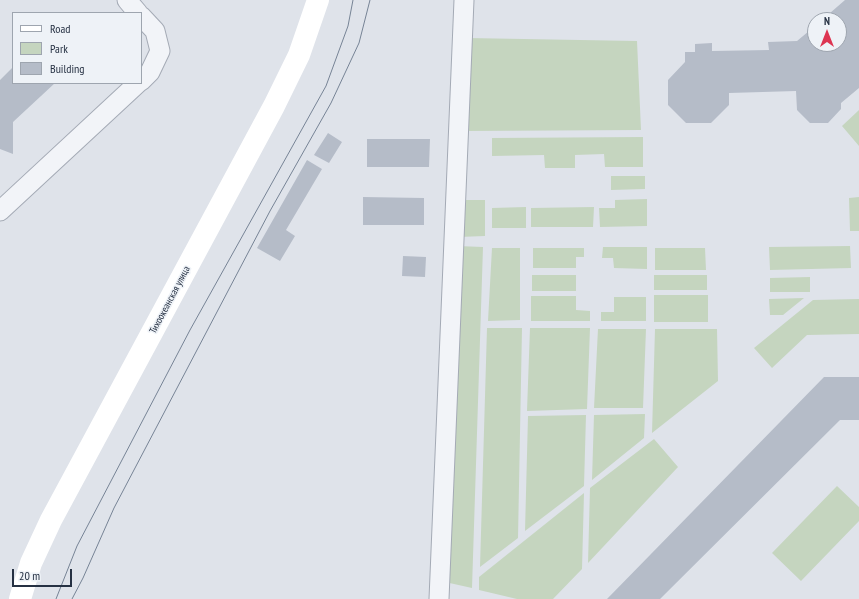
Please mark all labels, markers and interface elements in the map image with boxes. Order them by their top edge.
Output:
legend [12,12,142,84]
north arrow [807,12,847,52]
text: N [824,14,830,28]
text: Road [50,21,70,36]
text: Park [50,41,68,56]
text: Building [50,61,85,76]
street label: Тихоокеанская улица [147,264,193,336]
scale bar [14,561,74,587]
text: 20 m [19,568,40,583]

